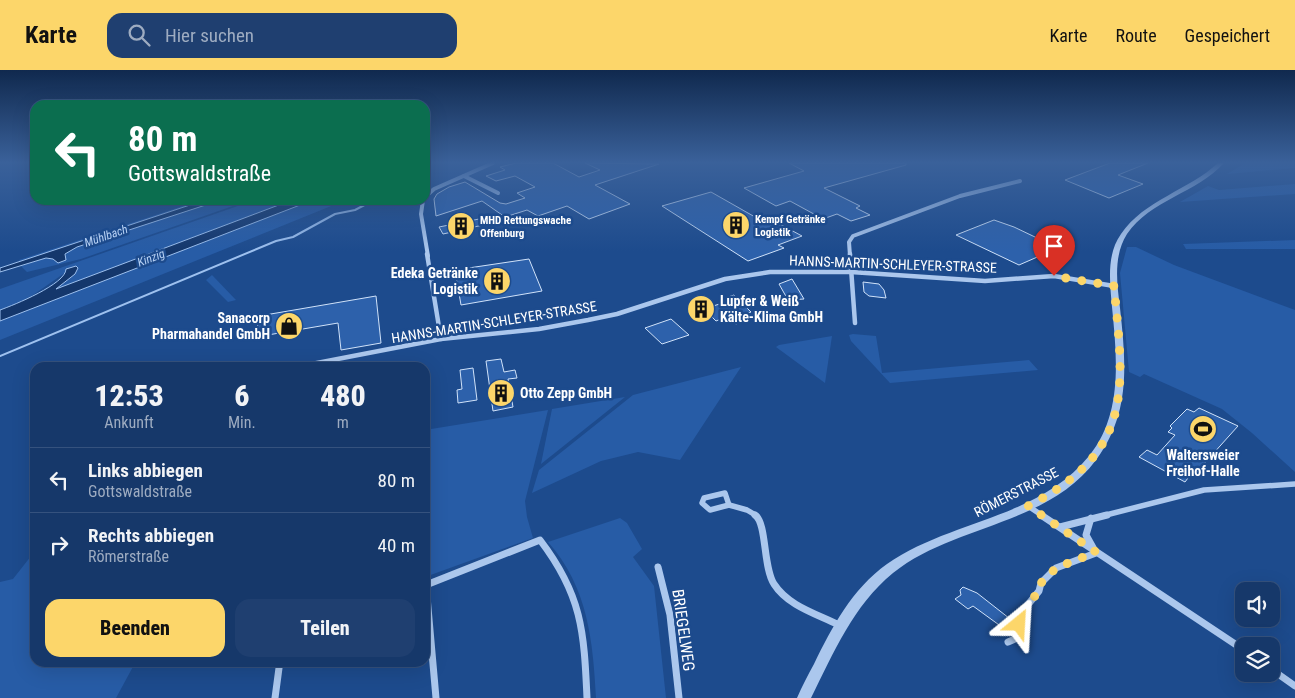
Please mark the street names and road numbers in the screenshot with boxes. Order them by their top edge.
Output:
street label: HANNS-MARTIN-SCHLEYER-STRASSE [789,252,997,276]
street label: HANNS-MARTIN-SCHLEYER-STRASSE [390,298,598,346]
street label: RÖMERSTRASSE [971,464,1061,520]
street label: BRIEGELWEG [668,588,699,672]

